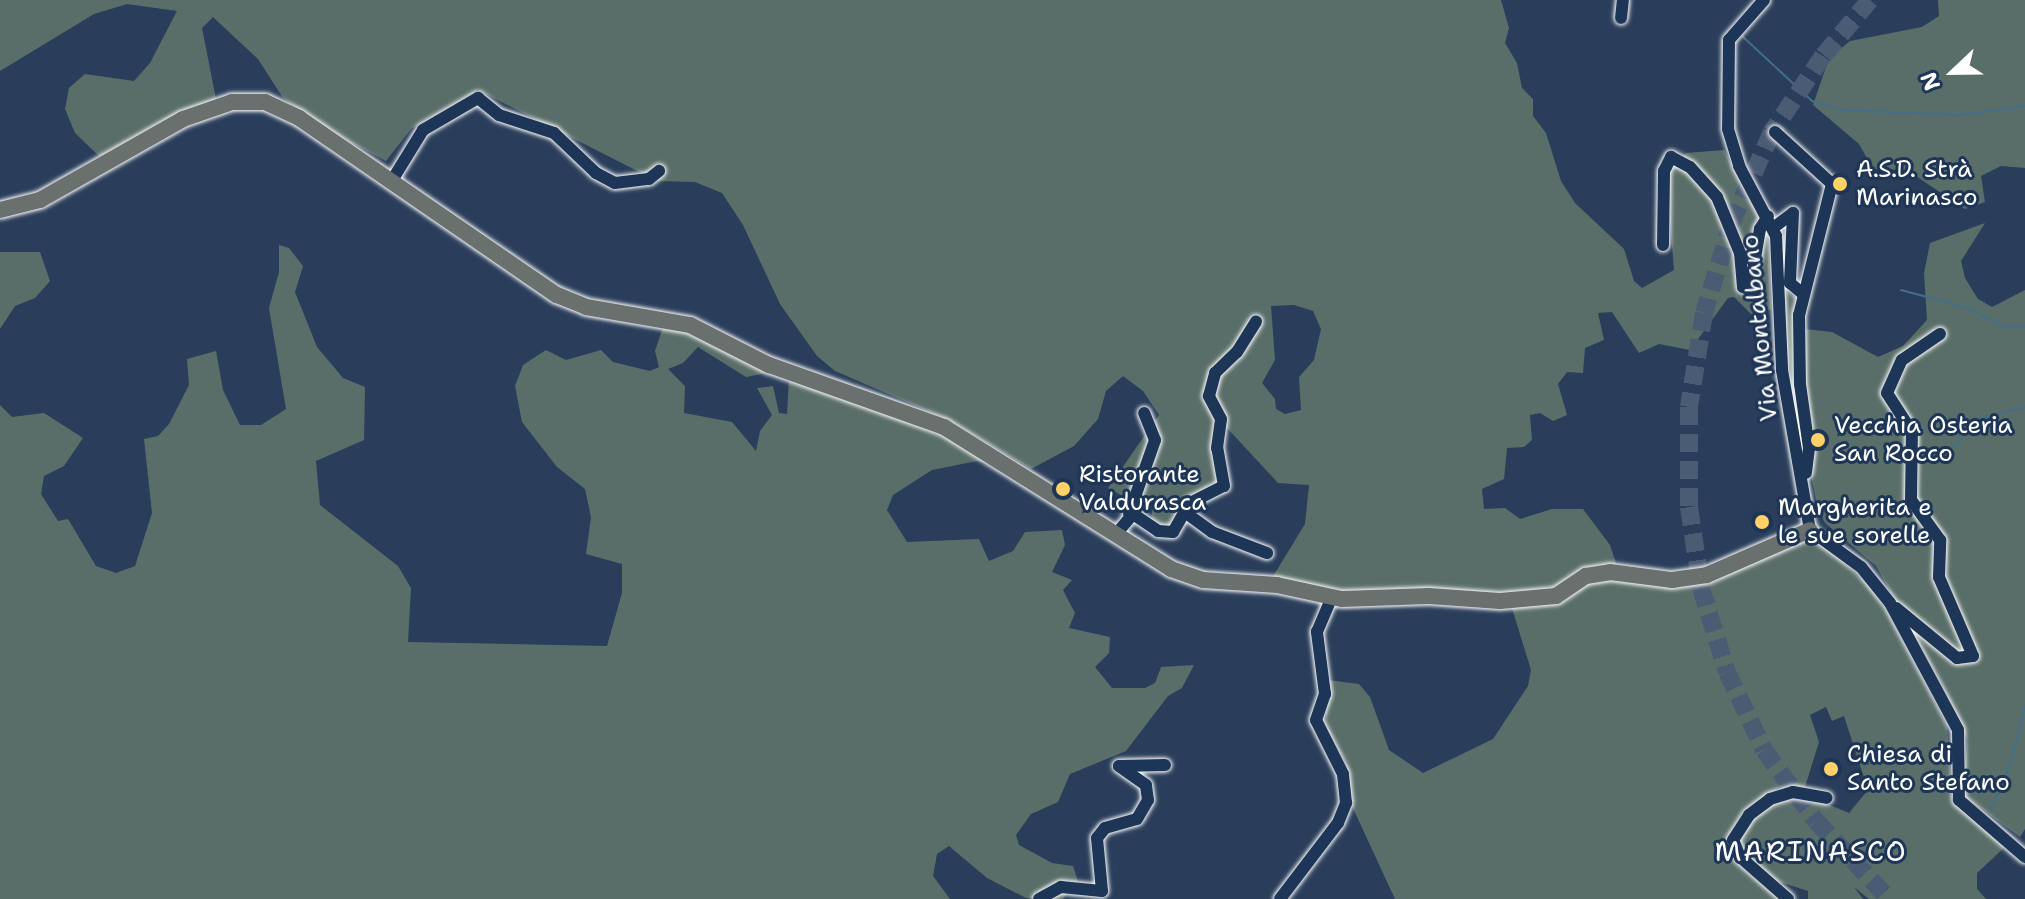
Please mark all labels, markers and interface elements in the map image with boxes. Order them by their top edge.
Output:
north arrow [1913,32,1993,112]
text: N [1914,68,1947,95]
place label: A.S.D. Strà Marinasco [1856,156,1978,212]
marker: A.S.D. Strà Marinasco [1831,175,1849,193]
street label: Via Montalbano [1736,233,1784,423]
place label: Vecchia Osteria San Rocco [1834,412,2012,468]
marker: Vecchia Osteria San Rocco [1809,431,1827,449]
place label: Ristorante Valdurasca [1079,461,1206,517]
marker: Ristorante Valdurasca [1054,480,1072,498]
place label: Margherita e le sue sorelle [1778,494,1932,550]
marker: Margherita e le sue sorelle [1753,513,1771,531]
place label: Chiesa di Santo Stefano [1847,741,2010,797]
marker: Chiesa di Santo Stefano [1822,760,1840,778]
district label: MARINASCO [1714,834,1908,868]

